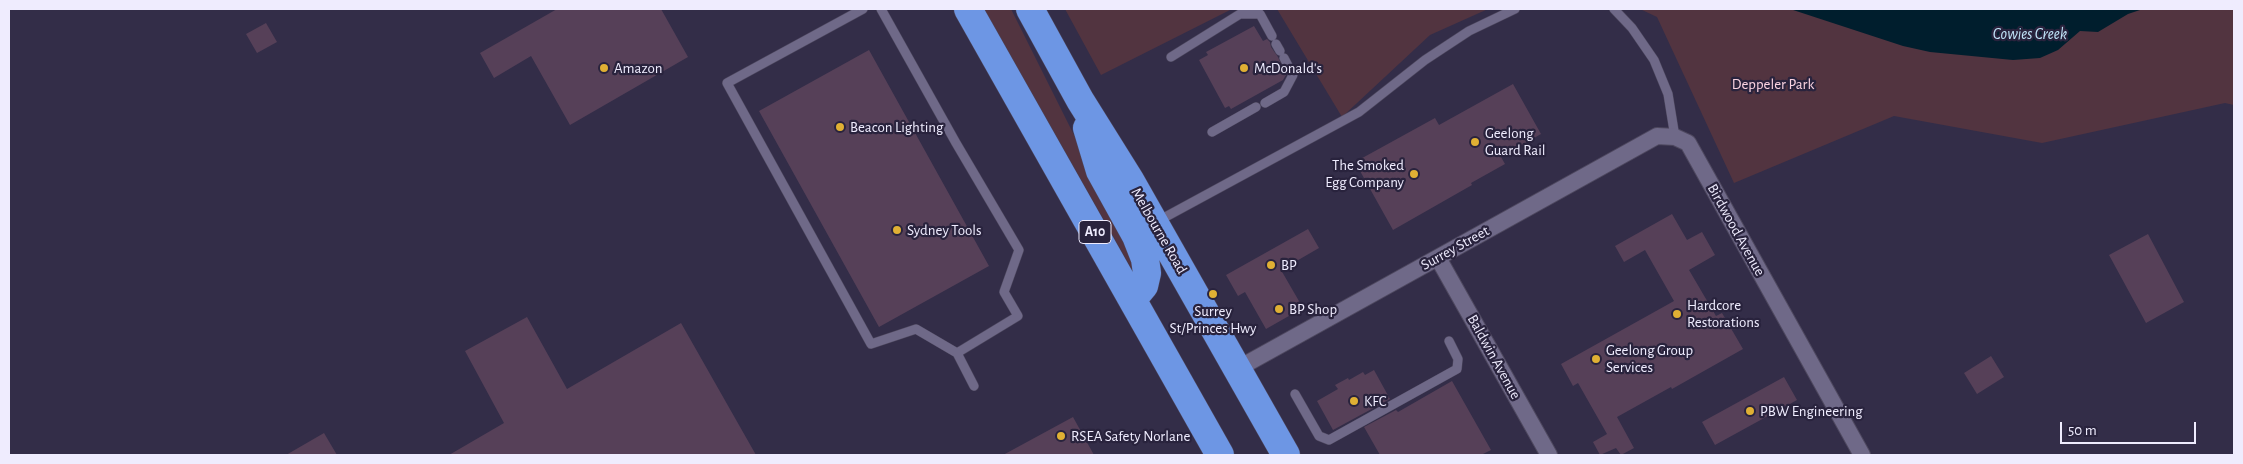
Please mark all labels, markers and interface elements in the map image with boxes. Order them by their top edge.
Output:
water label: Cowies Creek [1993,24,2067,44]
place label: Amazon [614,59,662,77]
place label: McDonald's [1254,59,1322,77]
marker: Amazon [598,62,610,74]
marker: McDonald's [1238,62,1250,74]
park label: Deppeler Park [1732,75,1814,93]
place label: Beacon Lighting [850,118,943,136]
marker: Beacon Lighting [834,121,846,133]
place label: Geelong Guard Rail [1485,124,1545,159]
marker: Geelong Guard Rail [1469,136,1481,148]
place label: The Smoked Egg Company [1325,156,1404,191]
marker: The Smoked Egg Company [1408,168,1420,180]
street label: Birdwood Avenue [1703,181,1769,279]
street label: Melbourne Road [1127,185,1191,277]
road number: A10 [1079,220,1111,243]
place label: Sydney Tools [907,221,982,239]
street label: Surrey Street [1418,222,1492,274]
marker: Sydney Tools [891,224,903,236]
place label: BP [1281,256,1297,274]
marker: BP [1265,259,1277,271]
marker: Surrey St/Princes Hwy [1207,288,1219,300]
place label: Hardcore Restorations [1687,296,1760,331]
place label: BP Shop [1289,300,1337,318]
place label: Surrey St/Princes Hwy [1170,302,1256,337]
marker: BP Shop [1273,303,1285,315]
marker: Hardcore Restorations [1671,308,1683,320]
street label: Baldwin Avenue [1463,311,1525,403]
place label: Geelong Group Services [1606,341,1693,376]
marker: Geelong Group Services [1590,353,1602,365]
place label: KFC [1364,392,1386,410]
marker: KFC [1348,395,1360,407]
place label: PBW Engineering [1760,402,1863,420]
marker: PBW Engineering [1744,405,1756,417]
scale bar [2063,412,2199,444]
text: 50 m [2068,423,2097,438]
place label: RSEA Safety Norlane [1071,427,1190,445]
marker: RSEA Safety Norlane [1055,430,1067,442]

